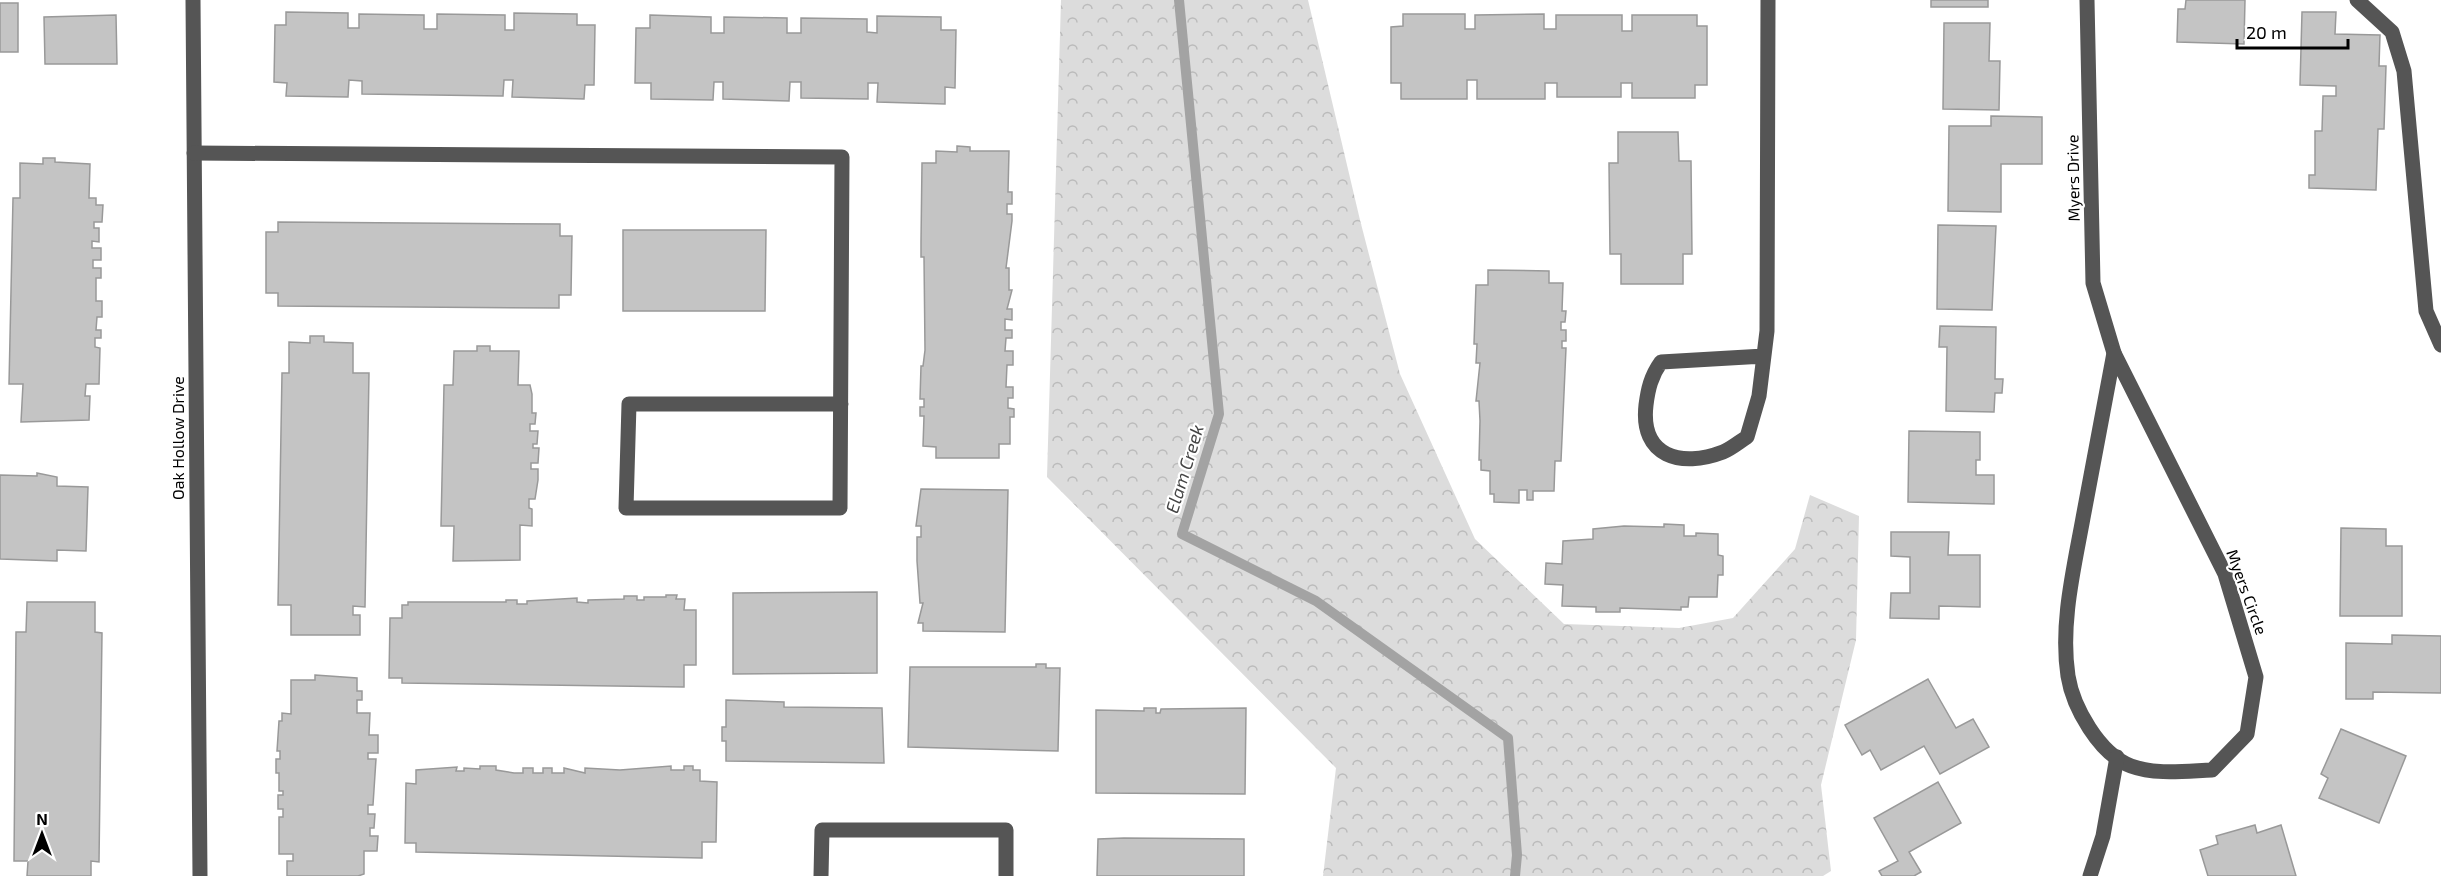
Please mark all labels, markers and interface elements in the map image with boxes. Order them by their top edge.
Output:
scale bar [2237,12,2348,50]
text: 20 m [2246,21,2287,43]
street label: Myers Drive [2062,134,2083,222]
street label: Oak Hollow Drive [168,376,187,500]
water label: Elam Creek [1160,422,1208,516]
street label: Myers Circle [2223,546,2272,637]
north arrow [12,804,72,864]
text: N [36,809,48,828]

